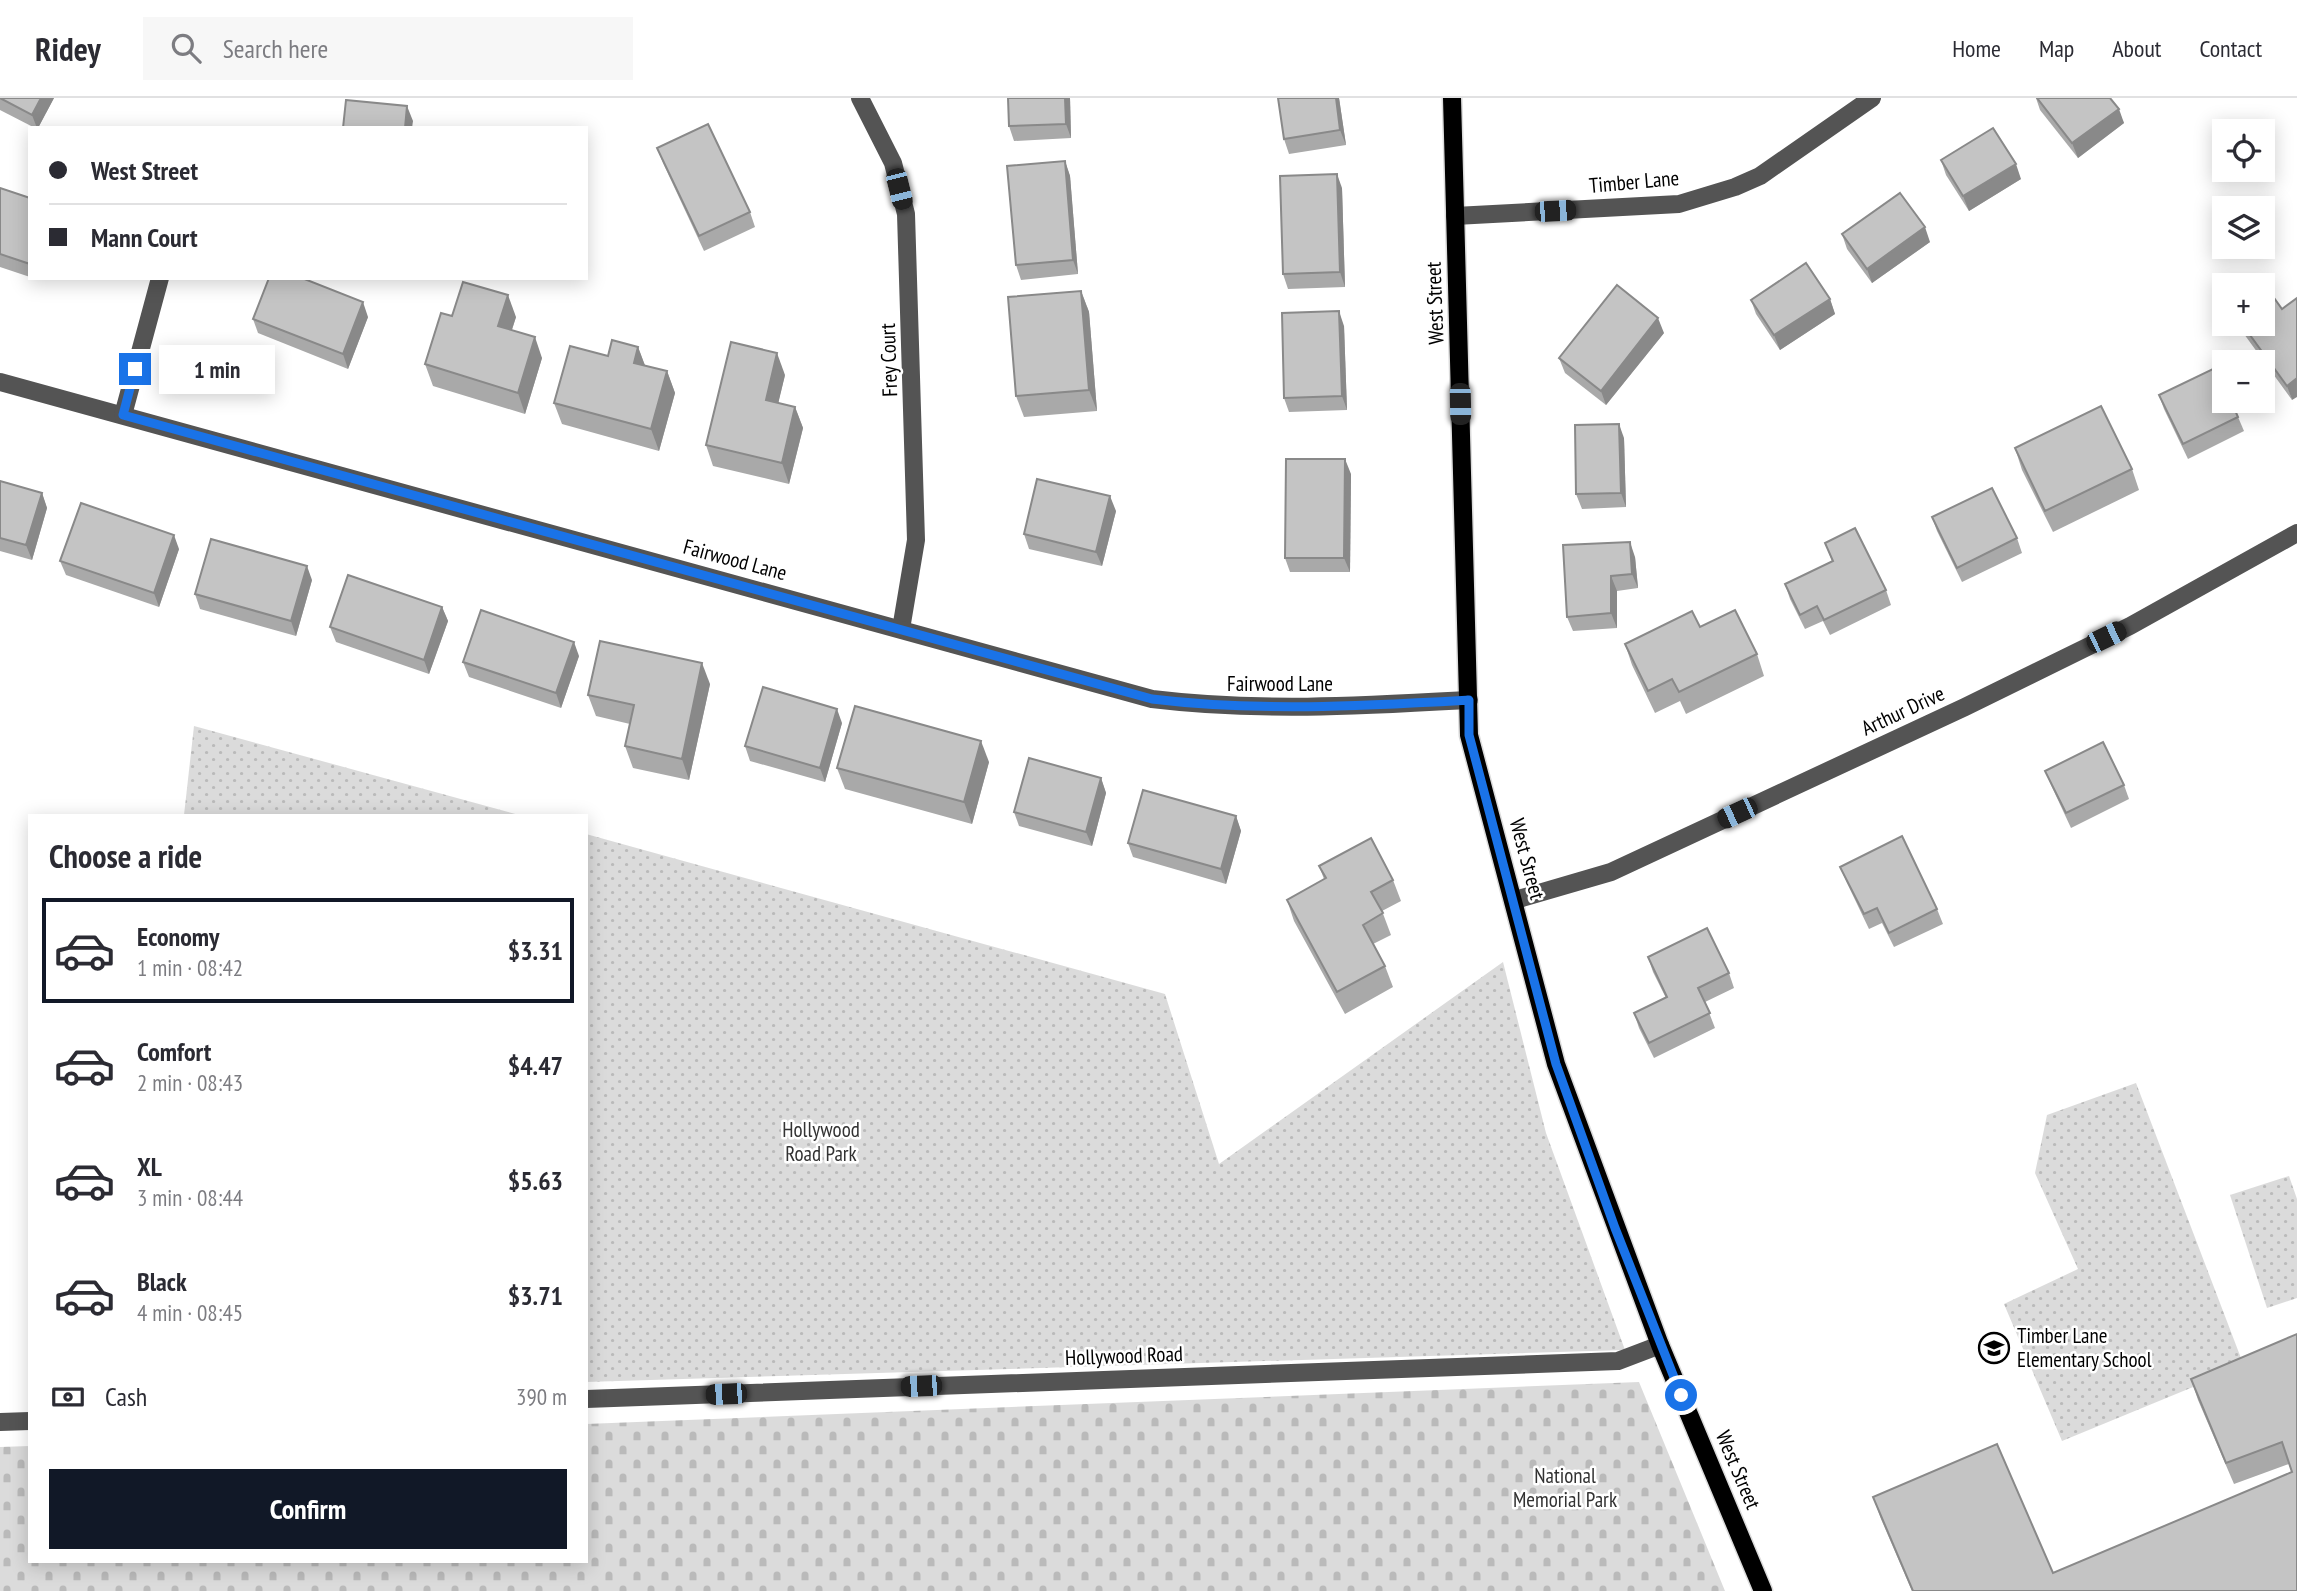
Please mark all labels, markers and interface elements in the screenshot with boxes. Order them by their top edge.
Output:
search box [143,17,633,80]
text: Ridey [35,27,101,70]
icon: search [167,29,205,67]
text: Search here [223,32,328,65]
text: Home [1952,33,2001,64]
text: Map [2039,33,2074,64]
text: About [2112,33,2161,64]
text: Contact [2199,33,2262,64]
map controls [2212,119,2275,413]
button: locate [2212,119,2275,182]
text: West Street [91,154,198,187]
street label: Timber Lane [1588,164,1680,199]
car [884,166,915,212]
button: layers [2212,196,2275,259]
car [1534,199,1577,223]
text: Mann Court [91,221,198,254]
street label: West Street [1420,261,1449,345]
button: + [2212,273,2275,336]
street label: Frey Court [874,322,903,397]
callout: 1 min [160,344,275,394]
button: − [2212,350,2275,413]
route end [119,353,151,385]
text: 1 min [194,355,240,384]
car [1450,383,1471,425]
street label: Fairwood Lane [680,533,790,586]
car [2083,618,2130,656]
street label: Fairwood Lane [1227,670,1333,697]
street label: Arthur Drive [1857,680,1949,742]
car [1714,795,1761,831]
street label: West Street [1504,815,1551,903]
text: Choose a ride [49,835,202,877]
icon: car [53,919,116,982]
text: Economy [137,920,219,953]
text: $3.31 [508,934,563,967]
text: 1 min · 08:42 [137,953,243,982]
icon: car [53,1034,116,1097]
text: Comfort [137,1035,211,1068]
text: $4.47 [508,1049,563,1082]
text: 2 min · 08:43 [137,1068,243,1097]
park label: Hollywood Road Park [782,1116,860,1167]
icon: car [53,1149,116,1212]
text: XL [137,1150,162,1183]
text: $5.63 [508,1164,563,1197]
text: 3 min · 08:44 [137,1183,243,1212]
icon: car [53,1264,116,1327]
text: Black [137,1265,187,1298]
text: $3.71 [508,1279,563,1312]
text: 4 min · 08:45 [137,1298,243,1327]
place label: Timber Lane Elementary School [2017,1322,2152,1373]
school or university icon: Timber Lane Elementary School [1977,1331,2011,1365]
street label: Hollywood Road [1065,1340,1183,1371]
car [900,1375,943,1397]
icon: cash [49,1378,87,1416]
route start [1665,1379,1697,1411]
text: Cash [105,1380,147,1413]
text: 390 m [516,1382,567,1411]
car [705,1383,748,1405]
street label: West Street [1710,1426,1767,1513]
park label: National Memorial Park [1513,1462,1617,1513]
button: Confirm [49,1469,567,1549]

